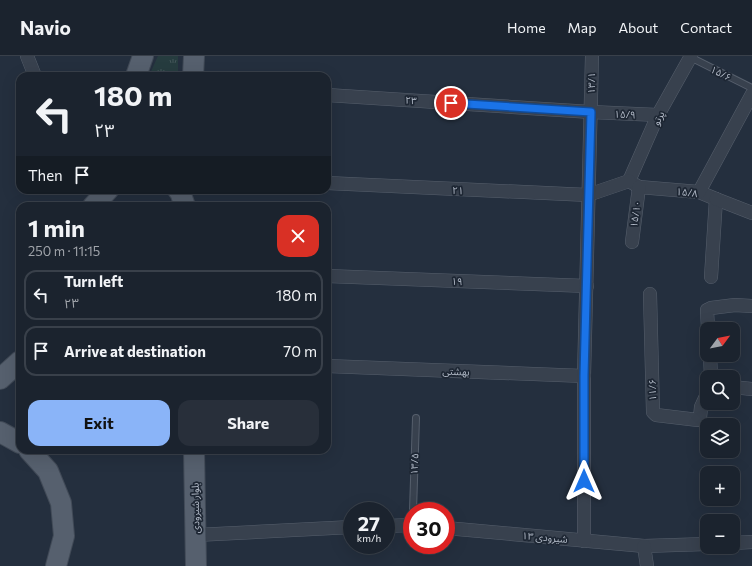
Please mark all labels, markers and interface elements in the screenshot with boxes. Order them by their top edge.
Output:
text: Navio [20,16,71,39]
text: Home [507,19,546,36]
text: Map [568,19,596,36]
text: About [618,19,658,36]
text: Contact [680,19,732,36]
street label: ۱۵/۶ [709,63,733,83]
street label: ۱۳/۱ [585,72,597,94]
text: 180 m [94,78,172,112]
pin [434,86,468,120]
icon: left [28,88,80,140]
icon: arrive [440,92,462,114]
street label: ۲۳ [405,94,417,106]
street label: ۱۵/۹ [614,107,636,121]
street label: پرتو [649,109,668,128]
text: ۲۳ [94,119,115,141]
icon: arrive [71,164,93,186]
text: Then [28,166,63,184]
street label: ۲۱ [452,184,464,196]
street label: ۱۵/۸ [676,185,699,199]
street label: ۱۵/۱۰ [627,200,643,228]
text: 1 min [28,213,85,242]
button: close [277,215,319,257]
text: 250 m · 11:15 [28,243,100,259]
text: Turn left [64,272,123,290]
street label: ۱۹ [451,275,463,287]
icon: left [30,284,52,306]
text: 180 m [276,286,317,304]
text: ۲۳ [64,295,79,311]
north arrow [700,322,740,362]
map controls [700,322,740,554]
icon: arrive [30,340,52,362]
text: Arrive at destination [64,342,206,360]
text: 70 m [283,342,317,360]
street label: بهشتی [442,365,470,378]
button: search [700,370,740,410]
street label: ۱۱/۶ [646,379,658,401]
button: Exit [28,400,170,446]
button: Share [178,400,319,446]
button: layers [700,418,740,458]
street label: ۱۳/۵ [408,453,420,475]
position arrow [563,460,605,502]
button: + [700,466,740,506]
street label: بلوار شیرودی [189,482,202,533]
speed limit sign: 30 [403,502,455,554]
text: 27 [358,511,380,535]
button: − [700,514,740,554]
street label: شیرودی ۱۳ [522,529,568,546]
text: km/h [357,532,381,544]

